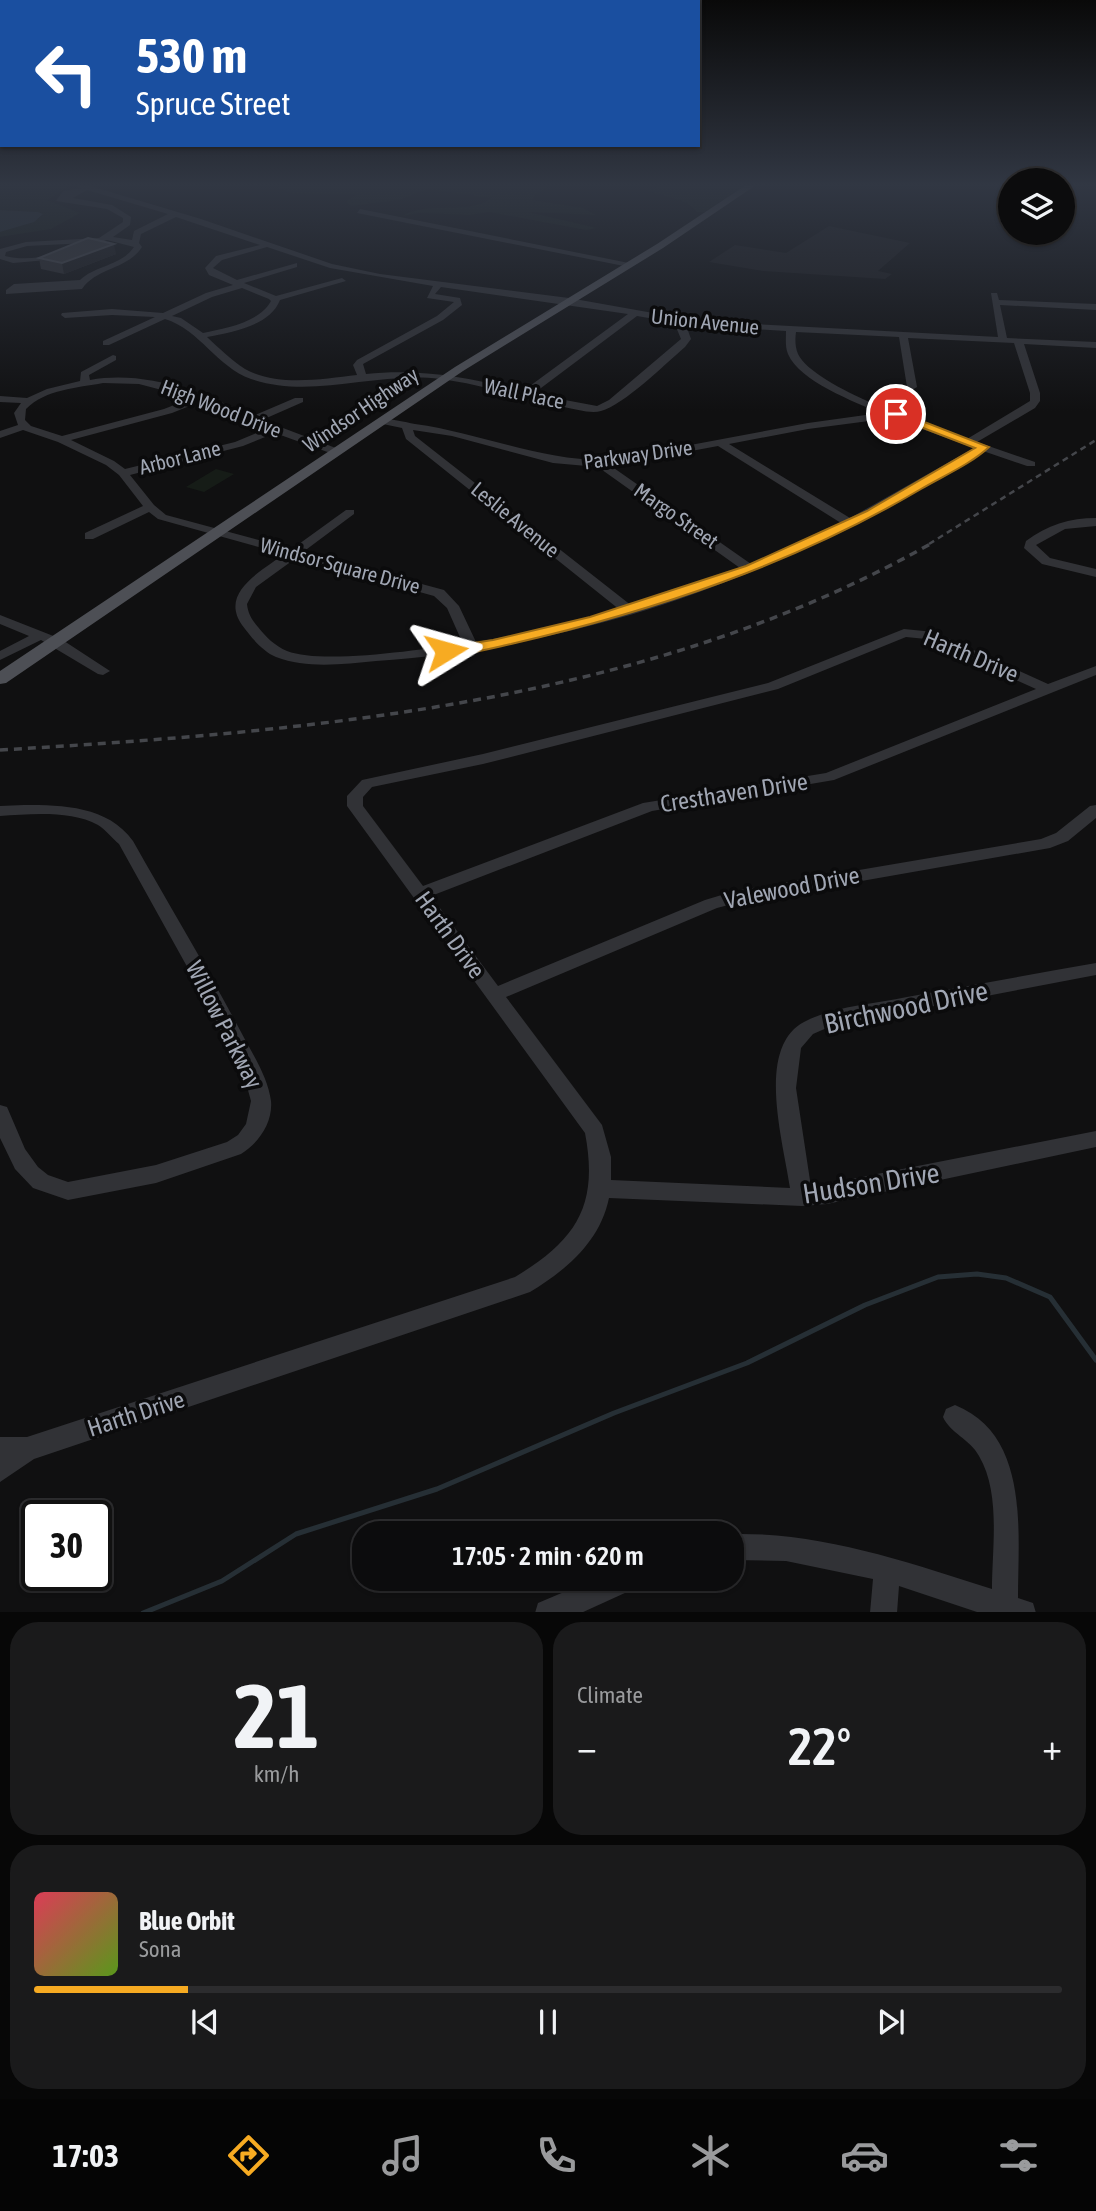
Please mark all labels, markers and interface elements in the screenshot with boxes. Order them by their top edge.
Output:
text: 530 m [136,27,247,83]
icon: left [21,28,112,119]
text: Spruce Street [136,85,290,122]
map controls [998,168,1075,245]
button: layers [998,168,1075,245]
street label: Union Avenue [650,303,760,339]
street label: Windsor Highway [298,362,423,456]
street label: Wall Place [482,373,566,413]
street label: High Wood Drive [158,374,285,442]
pin [866,384,926,444]
icon: arrive [877,395,915,433]
street label: Arbor Lane [137,435,223,479]
street label: Parkway Drive [582,435,694,474]
street label: Leslie Avenue [467,477,564,562]
street label: Margo Street [630,478,723,553]
street label: Windsor Square Drive [258,532,423,598]
position arrow [409,614,483,688]
street label: Harth Drive [920,624,1023,688]
street label: Cresthaven Drive [658,768,810,817]
street label: Valewood Drive [722,861,862,914]
street label: Harth Drive [410,886,491,983]
street label: Willow Parkway [181,957,268,1093]
street label: Birchwood Drive [821,974,991,1040]
street label: Hudson Drive [800,1156,942,1210]
street label: Harth Drive [84,1385,188,1442]
speed limit sign: 30 [21,1500,112,1591]
text: 17:05 · 2 min · 620 m [452,1541,644,1571]
text: 21 [234,1663,319,1767]
text: Climate [577,1682,643,1708]
text: 22° [788,1716,851,1776]
text: − [577,1725,597,1768]
text: + [1042,1725,1062,1768]
text: km/h [254,1761,299,1787]
text: Blue Orbit [139,1906,235,1936]
text: Sona [139,1936,181,1962]
icon: previous [186,2003,224,2041]
icon: pause [529,2003,567,2041]
icon: next [872,2003,910,2041]
icon: directions [224,2131,273,2180]
icon: music [378,2131,427,2180]
icon: phone [532,2131,581,2180]
icon: climate [686,2131,735,2180]
icon: car [840,2131,889,2180]
icon: filters [994,2131,1043,2180]
text: 17:03 [53,2137,119,2174]

